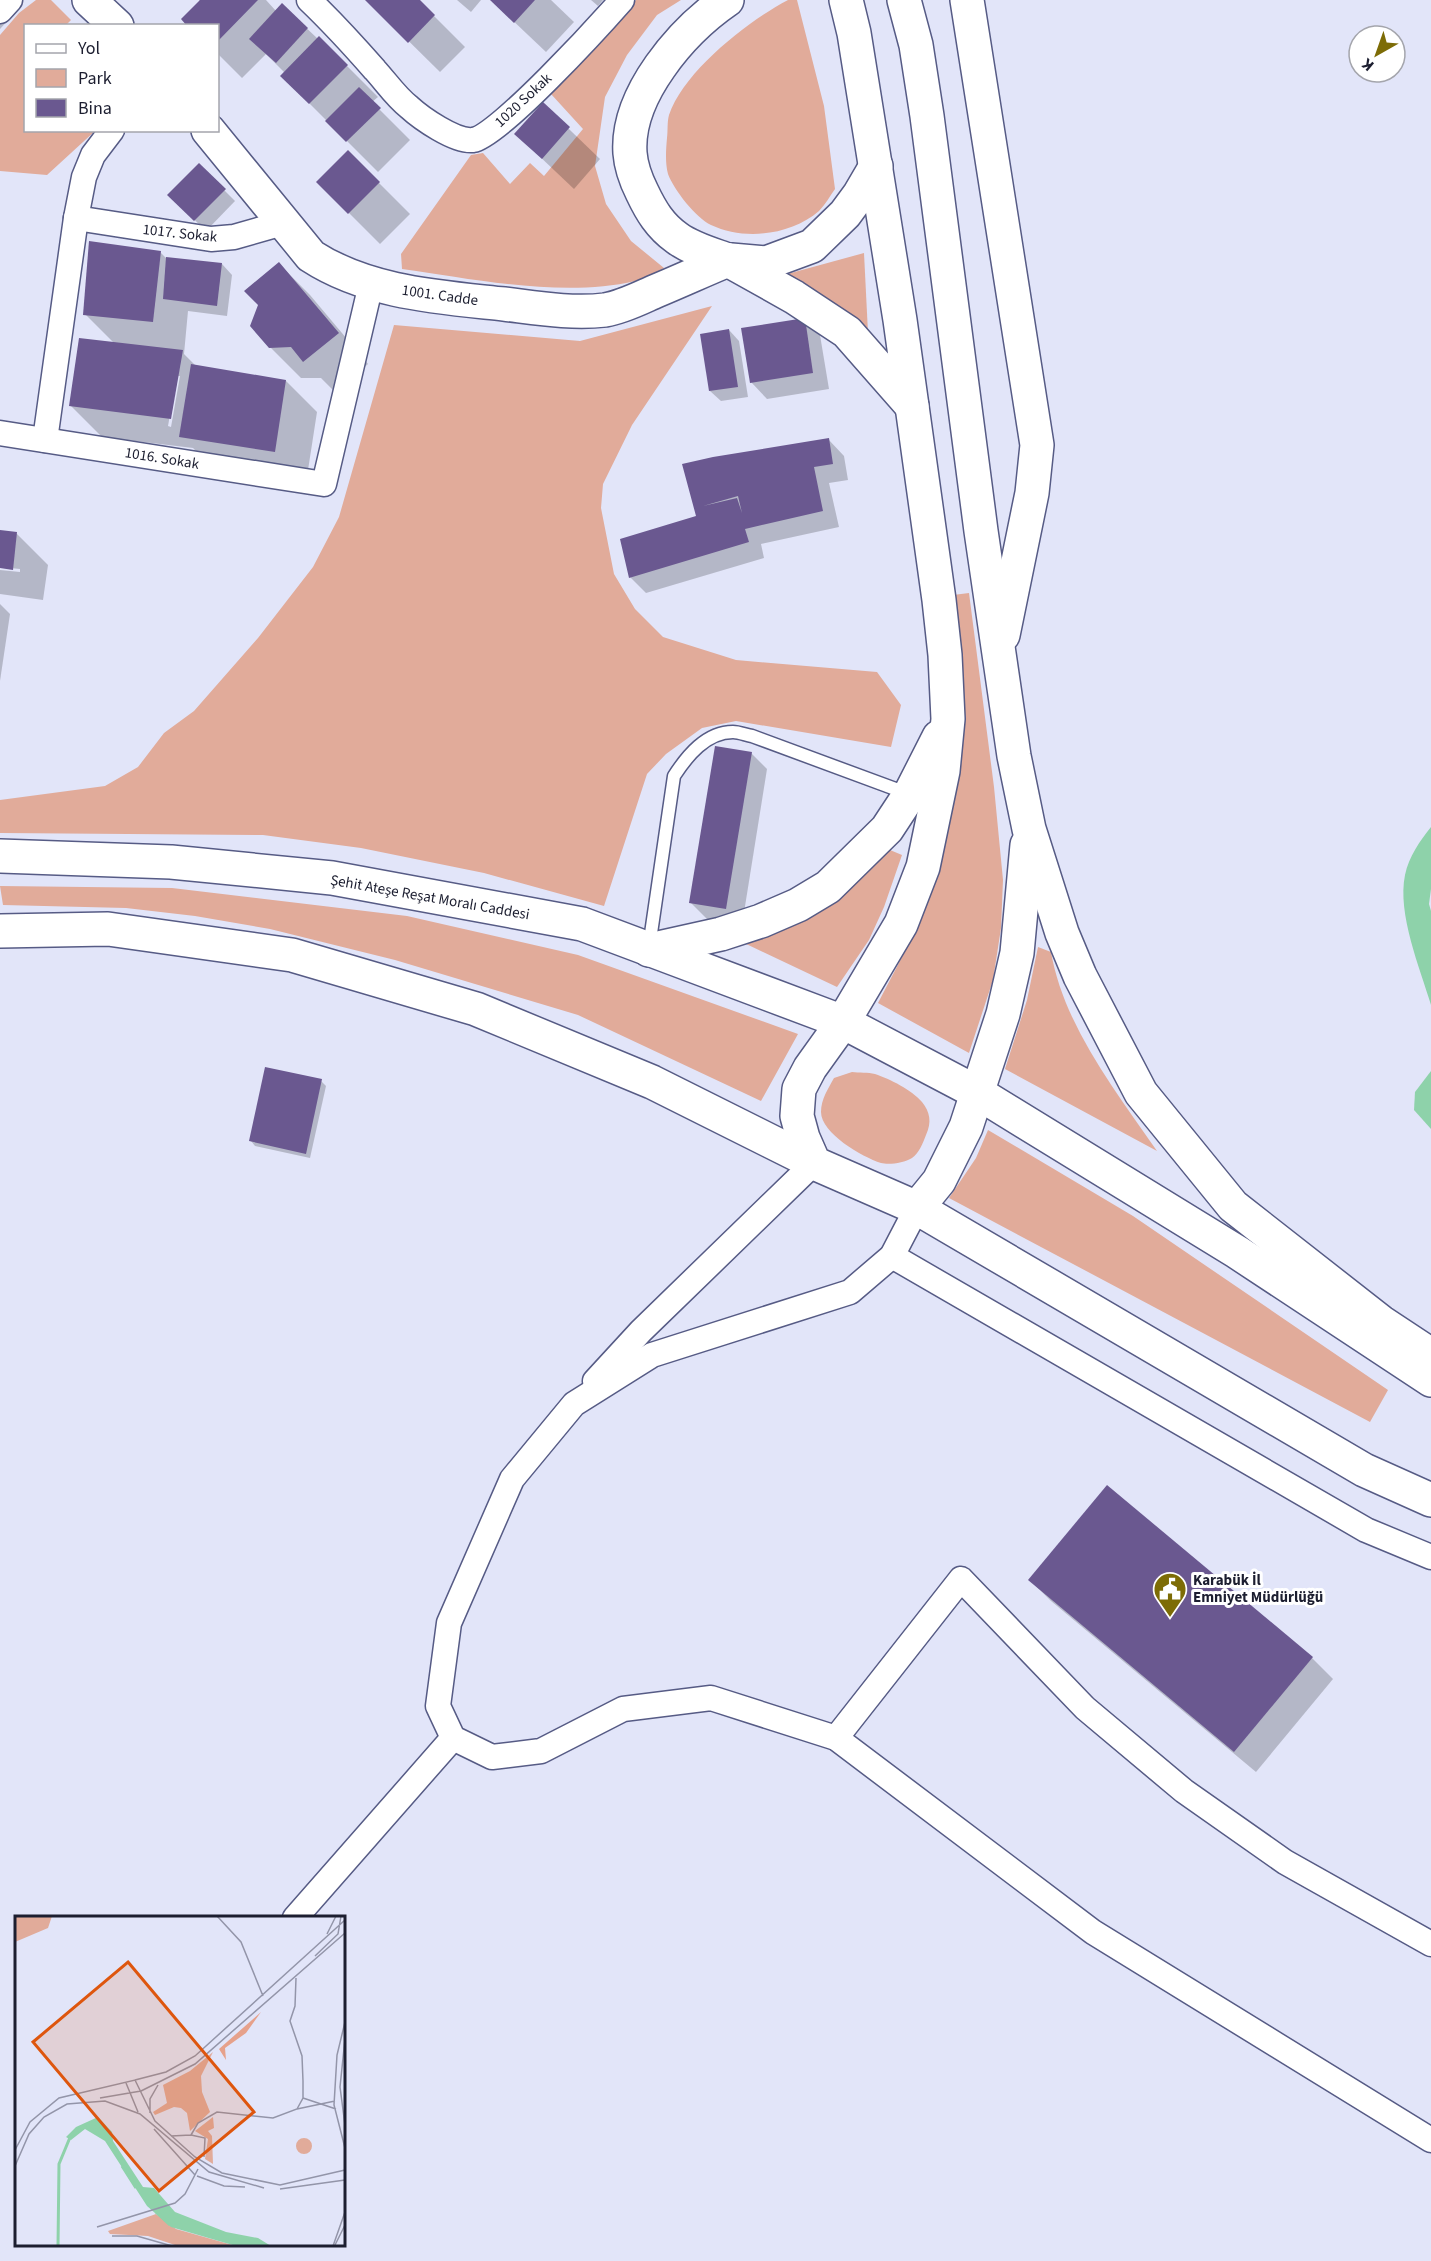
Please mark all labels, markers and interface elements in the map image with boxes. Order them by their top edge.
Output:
legend [24,24,219,132]
north arrow [1347,24,1407,84]
text: Yol [77,36,100,61]
text: K [1357,53,1379,76]
text: Park [78,66,112,91]
street label: 1020 Sokak [490,68,557,132]
text: Bina [78,96,112,121]
street label: 1017. Sokak [142,219,219,248]
street label: 1001. Cadde [400,280,479,311]
street label: 1016. Sokak [123,442,201,475]
street label: Şehit Ateşe Reşat Moralı Caddesi [329,870,531,925]
place label: Karabük İl Emniyet Müdürlüğü [1193,1570,1323,1608]
public building icon: Karabük İl Emniyet Müdürlüğü [1152,1571,1188,1618]
inset map [15,1916,345,2246]

